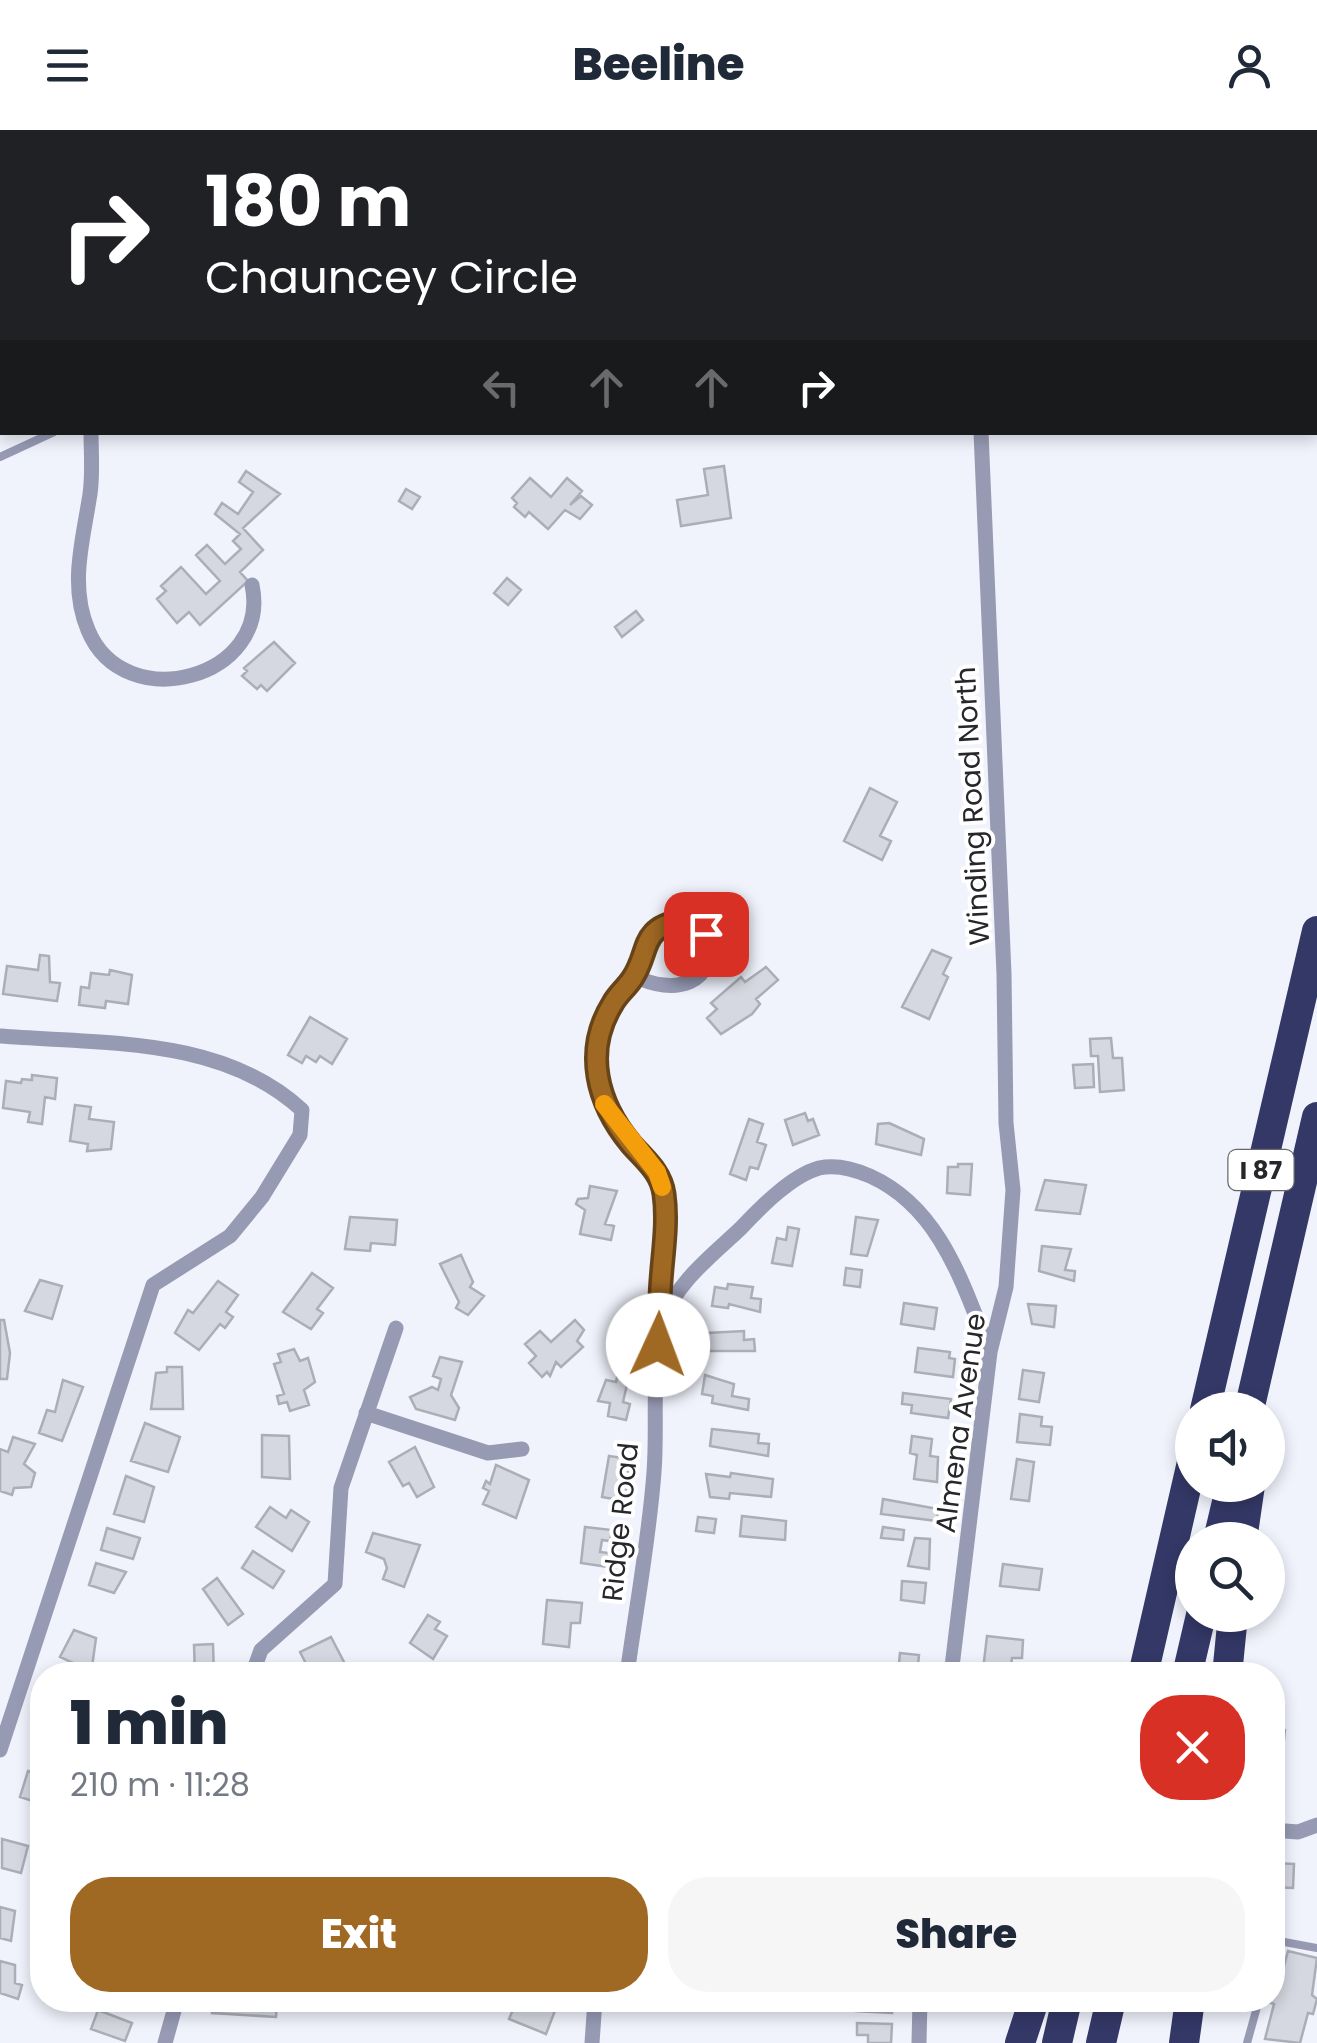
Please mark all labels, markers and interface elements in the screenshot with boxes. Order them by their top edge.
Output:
text: Beeline [573,33,744,96]
icon: menu [40,38,95,93]
icon: person [1222,38,1277,93]
text: 180 m [205,152,411,251]
icon: right [40,170,170,300]
text: Chauncey Circle [205,246,578,309]
icon: left [474,360,529,415]
icon: ahead [579,360,634,415]
icon: ahead [684,360,739,415]
icon: right [789,360,844,415]
street label: Winding Road North [946,666,999,946]
pin [664,892,749,977]
icon: arrive [679,907,734,962]
road number: I 87 [1228,1150,1294,1190]
position arrow [606,1293,710,1397]
street label: Almena Avenue [926,1311,995,1535]
map controls [1175,1392,1285,1632]
button: sound [1175,1392,1285,1502]
street label: Ridge Road [593,1441,648,1603]
button: search [1175,1522,1285,1632]
text: 1 min [70,1681,228,1765]
button: close [1140,1695,1245,1800]
text: 210 m · 11:28 [70,1762,250,1807]
button: Exit [70,1877,648,1992]
button: Share [668,1877,1245,1992]

